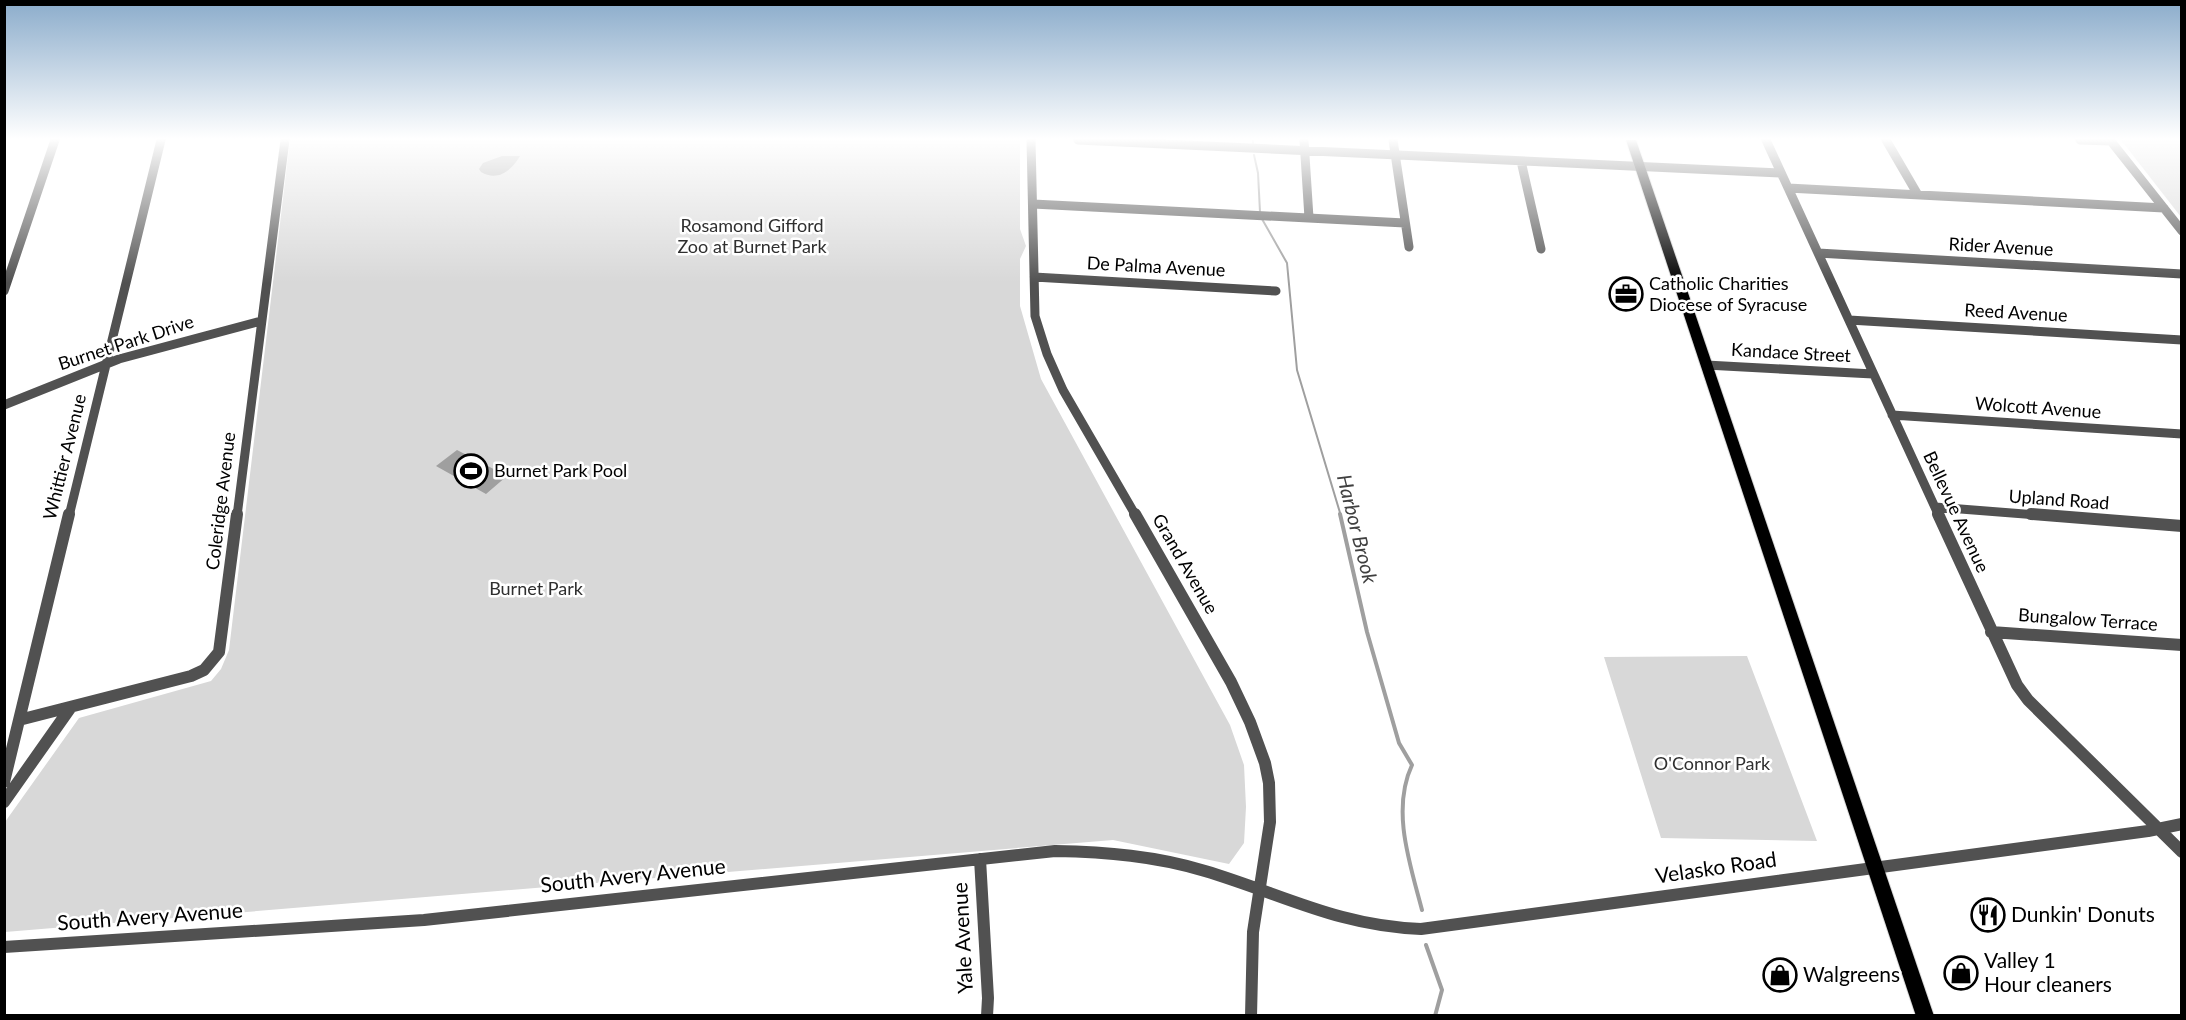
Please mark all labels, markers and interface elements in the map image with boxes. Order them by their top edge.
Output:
park label: Rosamond Gifford Zoo at Burnet Park [677,214,827,257]
street label: Rider Avenue [1948,232,2054,260]
street label: De Palma Avenue [1086,251,1226,281]
place label: Catholic Charities Diocese of Syracuse [1649,272,1807,315]
office icon: Catholic Charities Diocese of Syracuse [1608,276,1644,312]
street label: Reed Avenue [1964,298,2068,326]
street label: Burnet Park Drive [55,310,196,374]
street label: Kandace Street [1731,338,1852,366]
street label: Whittier Avenue [38,392,90,522]
street label: Wolcott Avenue [1974,392,2102,422]
street label: Coleridge Avenue [201,431,239,571]
street label: Bellevue Avenue [1919,447,1995,576]
sports icon: Burnet Park Pool [453,453,489,489]
place label: Burnet Park Pool [494,459,627,481]
water label: Harbor Brook [1333,472,1383,586]
street label: Upland Road [2008,485,2110,513]
street label: Grand Avenue [1148,509,1223,618]
park label: Burnet Park [489,577,584,599]
street label: Bungalow Terrace [2018,603,2159,635]
park label: O'Connor Park [1654,752,1771,774]
street label: Velasko Road [1654,846,1778,887]
street label: South Avery Avenue [539,852,727,897]
street label: Yale Avenue [946,882,977,994]
street label: South Avery Avenue [56,897,244,934]
restaurant icon: Dunkin' Donuts [1970,897,2006,933]
place label: Dunkin' Donuts [2011,901,2155,926]
place label: Valley 1 Hour cleaners [1984,947,2112,996]
shop icon: Valley 1 Hour cleaners [1943,955,1979,991]
shop icon: Walgreens [1762,957,1798,993]
place label: Walgreens [1803,961,1900,986]

